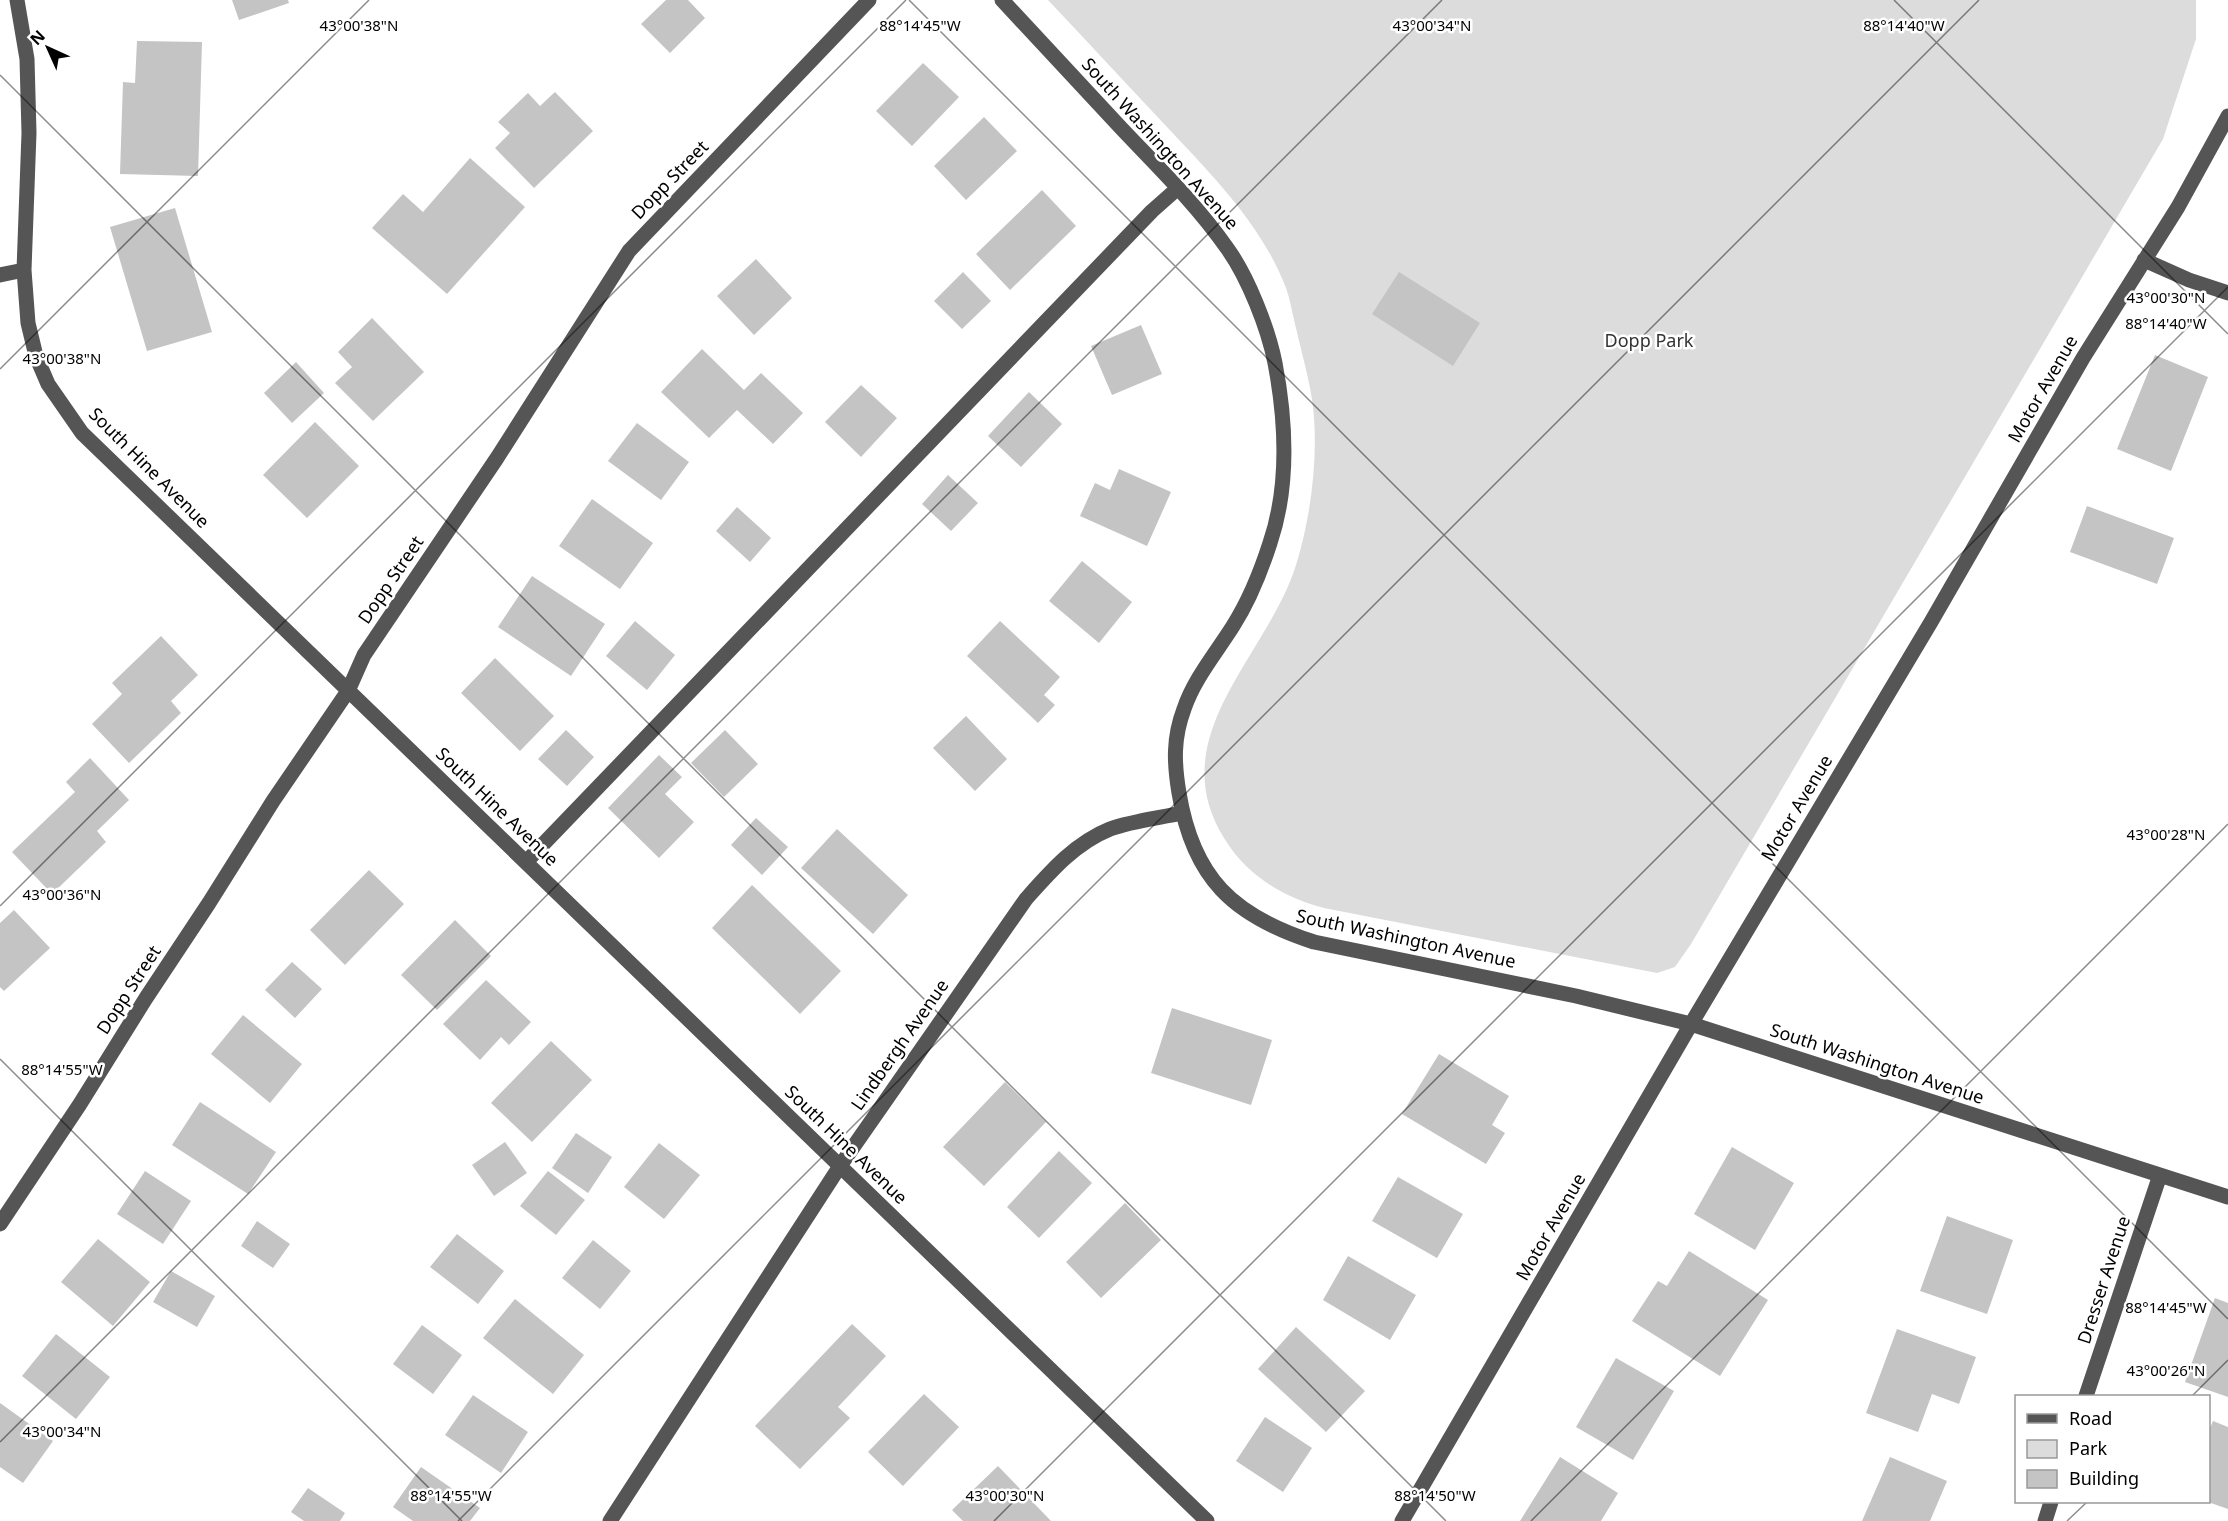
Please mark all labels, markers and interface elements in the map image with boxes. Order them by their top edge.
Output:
text: 43°00'38"N [320,15,398,35]
text: 88°14'45"W [879,15,961,35]
text: 43°00'34"N [1393,15,1471,35]
text: 88°14'40"W [1863,15,1945,35]
north arrow [18,18,78,78]
text: N [25,25,50,50]
street label: South Washington Avenue [1077,52,1244,234]
street label: Dopp Street [626,134,713,224]
text: 43°00'30"N [2127,287,2205,307]
text: 88°14'40"W [2125,313,2207,333]
park label: Dopp Park [1605,328,1694,352]
street label: Motor Avenue [2002,331,2083,446]
text: 43°00'38"N [23,348,101,368]
street label: South Hine Avenue [84,402,215,533]
street label: Dopp Street [352,530,429,628]
street label: South Hine Avenue [431,742,564,871]
street label: Motor Avenue [1755,750,1837,865]
text: 43°00'28"N [2127,824,2205,844]
text: 43°00'36"N [23,884,101,904]
street label: South Washington Avenue [1294,903,1518,973]
street label: Dopp Street [91,940,166,1038]
street label: Lindbergh Avenue [845,974,953,1115]
street label: South Washington Avenue [1767,1017,1987,1109]
text: 88°14'55"W [21,1059,103,1079]
street label: South Hine Avenue [780,1080,913,1209]
street label: Motor Avenue [1510,1169,1591,1284]
street label: Dresser Avenue [2071,1213,2135,1347]
text: 88°14'45"W [2125,1297,2207,1317]
text: 43°00'26"N [2127,1360,2205,1380]
legend [2015,1395,2210,1503]
text: Road [2069,1406,2112,1430]
text: 43°00'34"N [23,1421,101,1441]
text: Park [2069,1436,2107,1460]
text: Building [2069,1466,2139,1490]
text: 88°14'55"W [410,1485,492,1505]
text: 43°00'30"N [966,1485,1044,1505]
text: 88°14'50"W [1394,1485,1476,1505]

